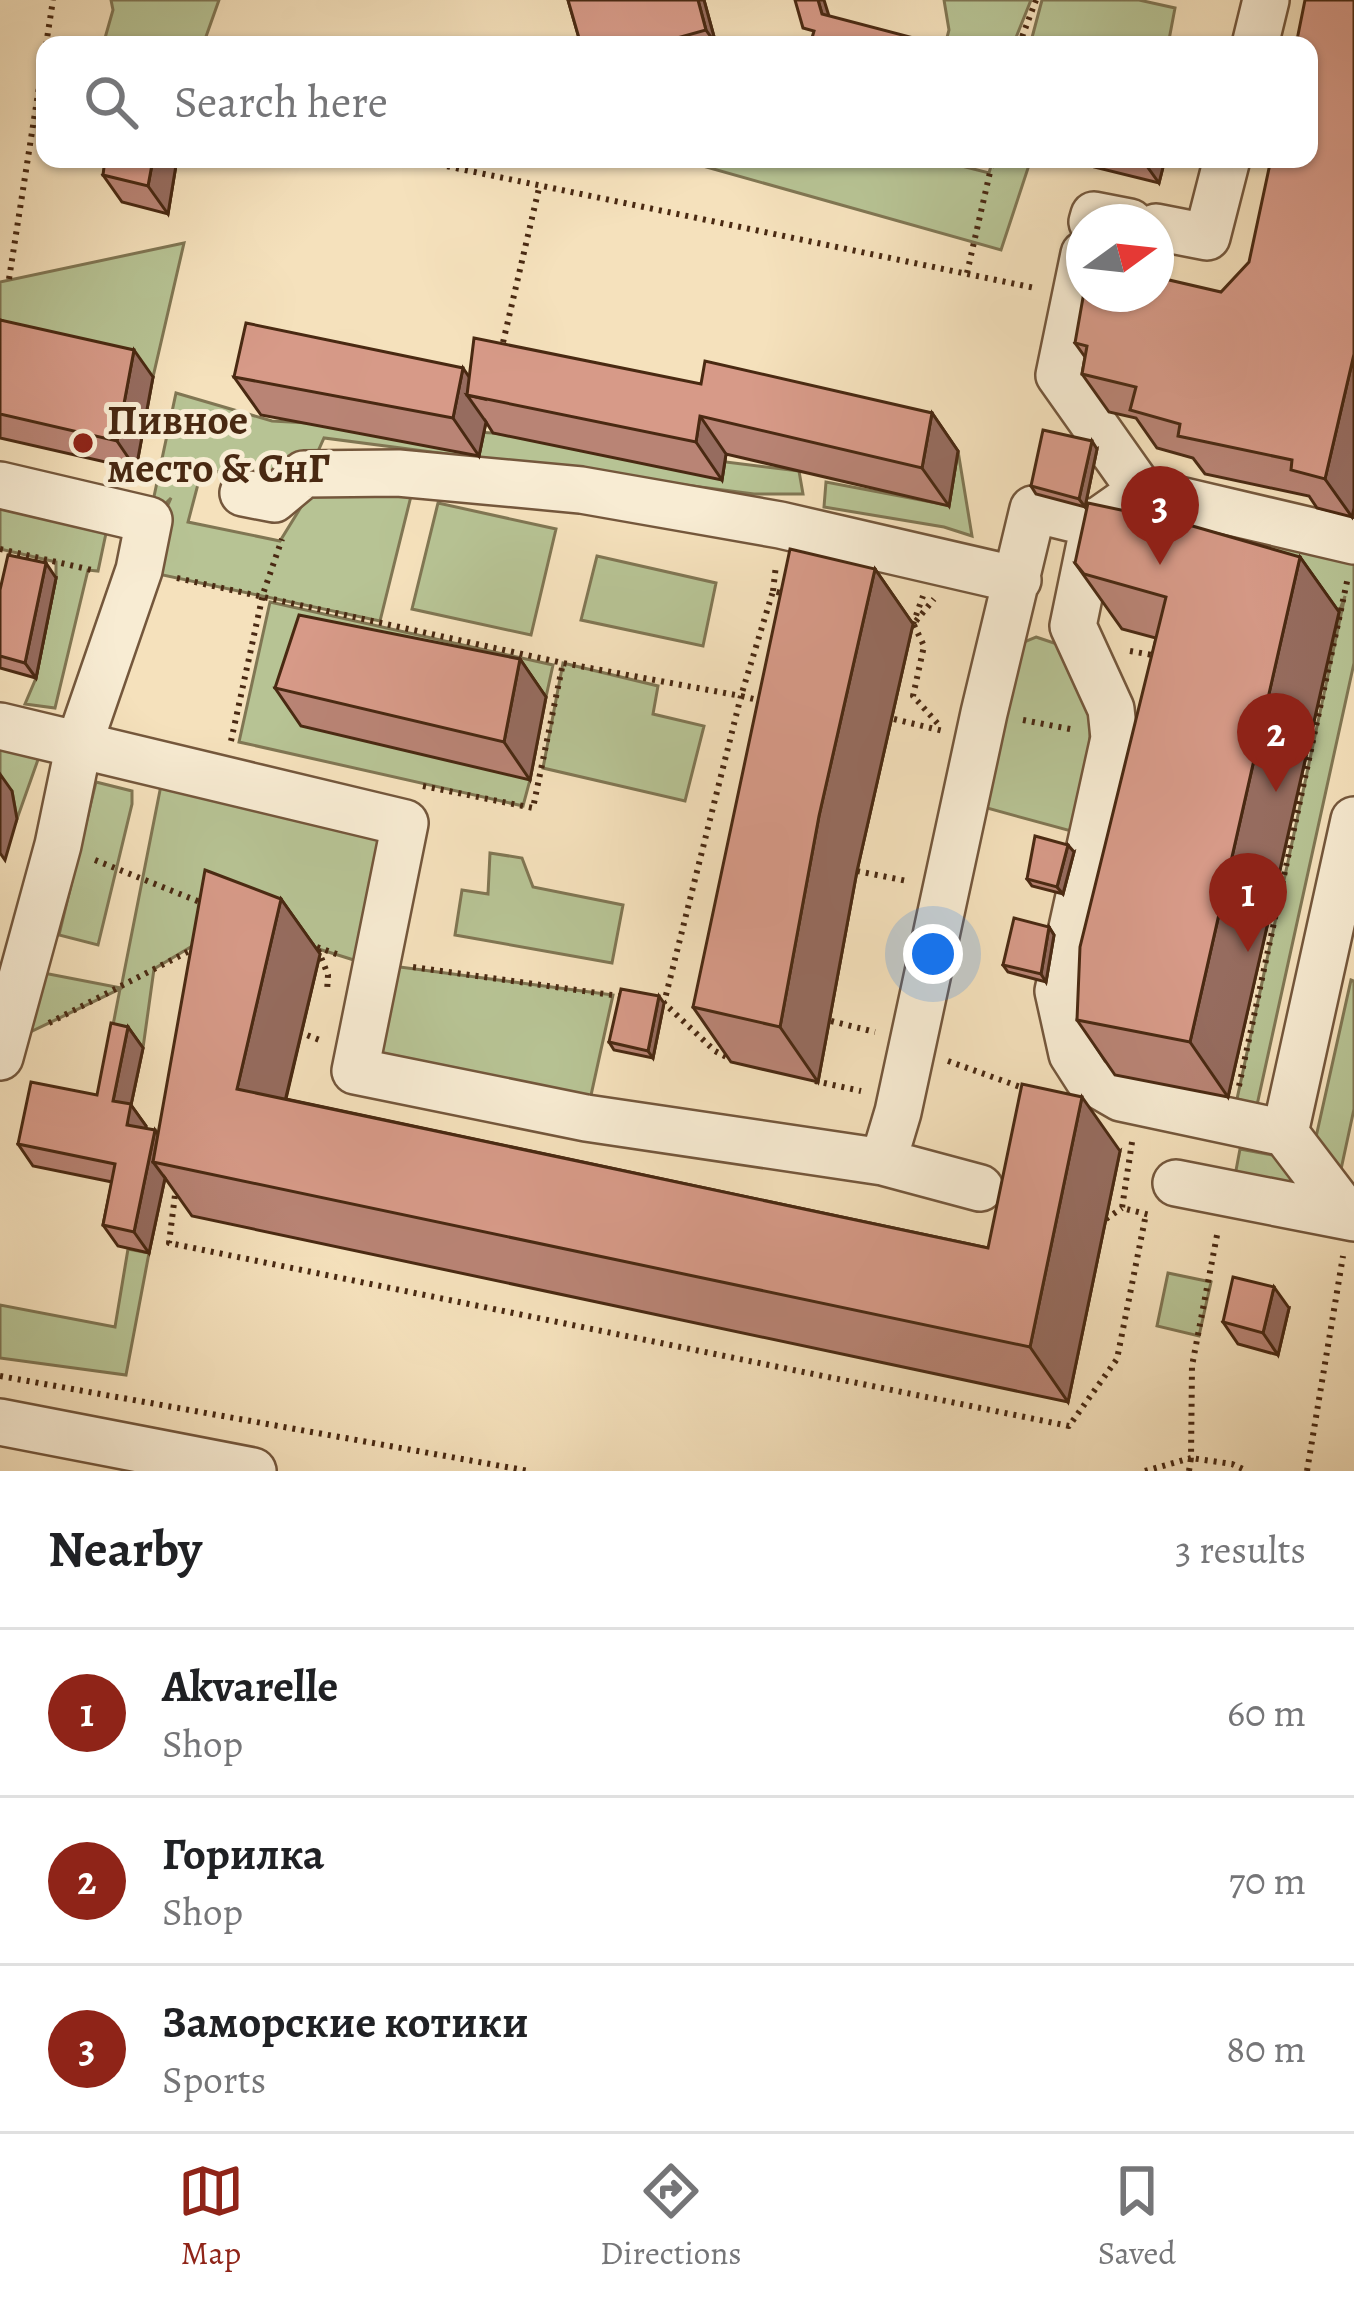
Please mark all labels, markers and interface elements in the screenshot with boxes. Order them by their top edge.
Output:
search box [36,36,1318,168]
icon: search [78,69,144,135]
text: Search here [174,71,388,133]
north arrow [1066,204,1174,312]
place label: Пивное место & СнГ [107,391,331,496]
marker: Пивное место & СнГ [70,430,96,456]
pin: 3 [1121,466,1199,565]
pin: 2 [1237,693,1315,792]
pin: 1 [1209,853,1287,952]
your location [903,924,963,984]
text: Nearby [48,1514,202,1584]
text: 3 results [1175,1523,1306,1576]
text: Akvarelle [162,1655,338,1717]
text: 1 [80,1686,94,1739]
text: 60 m [1227,1686,1306,1739]
text: Shop [162,1717,243,1770]
text: Горилка [162,1823,324,1885]
text: 2 [78,1854,96,1907]
text: 70 m [1229,1854,1306,1907]
text: Shop [162,1885,243,1938]
text: Заморские котики [162,1991,529,2053]
text: 3 [79,2022,95,2075]
text: 80 m [1226,2022,1306,2075]
text: Sports [162,2053,266,2106]
tab: Map [178,2158,244,2275]
tab: Directions [600,2158,742,2275]
tab: Saved [1098,2158,1176,2275]

